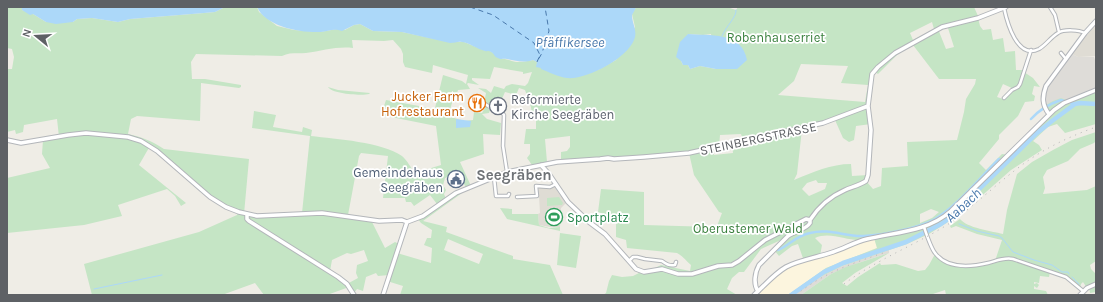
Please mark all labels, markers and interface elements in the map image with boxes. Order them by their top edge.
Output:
north arrow [16,16,56,56]
text: N [20,27,34,39]
park label: Robenhauserriet [727,30,825,45]
water label: Pfäffikersee [536,34,605,51]
place label: Jucker Farm Hofrestaurant [381,89,464,119]
place label: Reformierte Kirche Seegräben [511,92,614,122]
restaurant icon: Jucker Farm Hofrestaurant [467,93,487,113]
church icon: Reformierte Kirche Seegräben [488,96,508,116]
street label: STEINBERGSTRASSE [698,119,818,158]
place label: Gemeindehaus Seegräben [353,165,443,195]
district label: Seegräben [476,166,552,184]
public building icon: Gemeindehaus Seegräben [446,169,466,189]
water label: Aabach [942,185,985,226]
sports icon: Sportplatz [544,207,564,227]
place label: Sportplatz [567,210,629,225]
park label: Oberustemer Wald [693,221,803,236]

